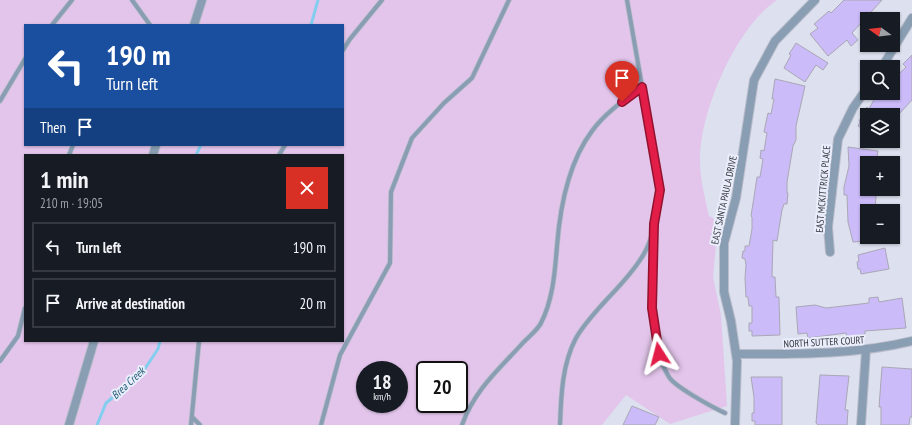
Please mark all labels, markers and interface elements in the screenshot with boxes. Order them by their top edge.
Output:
north arrow [860,12,900,52]
map controls [860,12,900,244]
text: 190 m [106,36,170,73]
icon: left [40,40,92,92]
button: search [860,60,900,100]
pin [605,61,639,102]
icon: arrive [611,67,633,89]
text: Turn left [106,72,158,95]
button: layers [860,108,900,148]
icon: arrive [74,116,96,138]
text: Then [40,118,66,137]
street label: EAST MCKITTRICK PLACE [813,145,833,233]
street label: EAST SANTA PAULA DRIVE [708,154,740,246]
button: + [860,156,900,196]
text: 1 min [40,164,88,195]
button: close [286,167,328,209]
text: 210 m · 19:05 [40,195,103,212]
button: − [860,204,900,244]
icon: left [42,236,64,258]
text: Turn left [76,238,121,257]
text: 190 m [293,238,326,257]
icon: arrive [42,292,64,314]
text: Arrive at destination [76,294,185,313]
text: 20 m [300,294,326,313]
position arrow [638,333,680,375]
street label: NORTH SUTTER COURT [783,333,865,351]
speed limit sign: 20 [416,361,468,413]
water label: Brea Creek [108,363,149,402]
text: 18 [372,369,392,395]
text: km/h [373,390,391,403]

